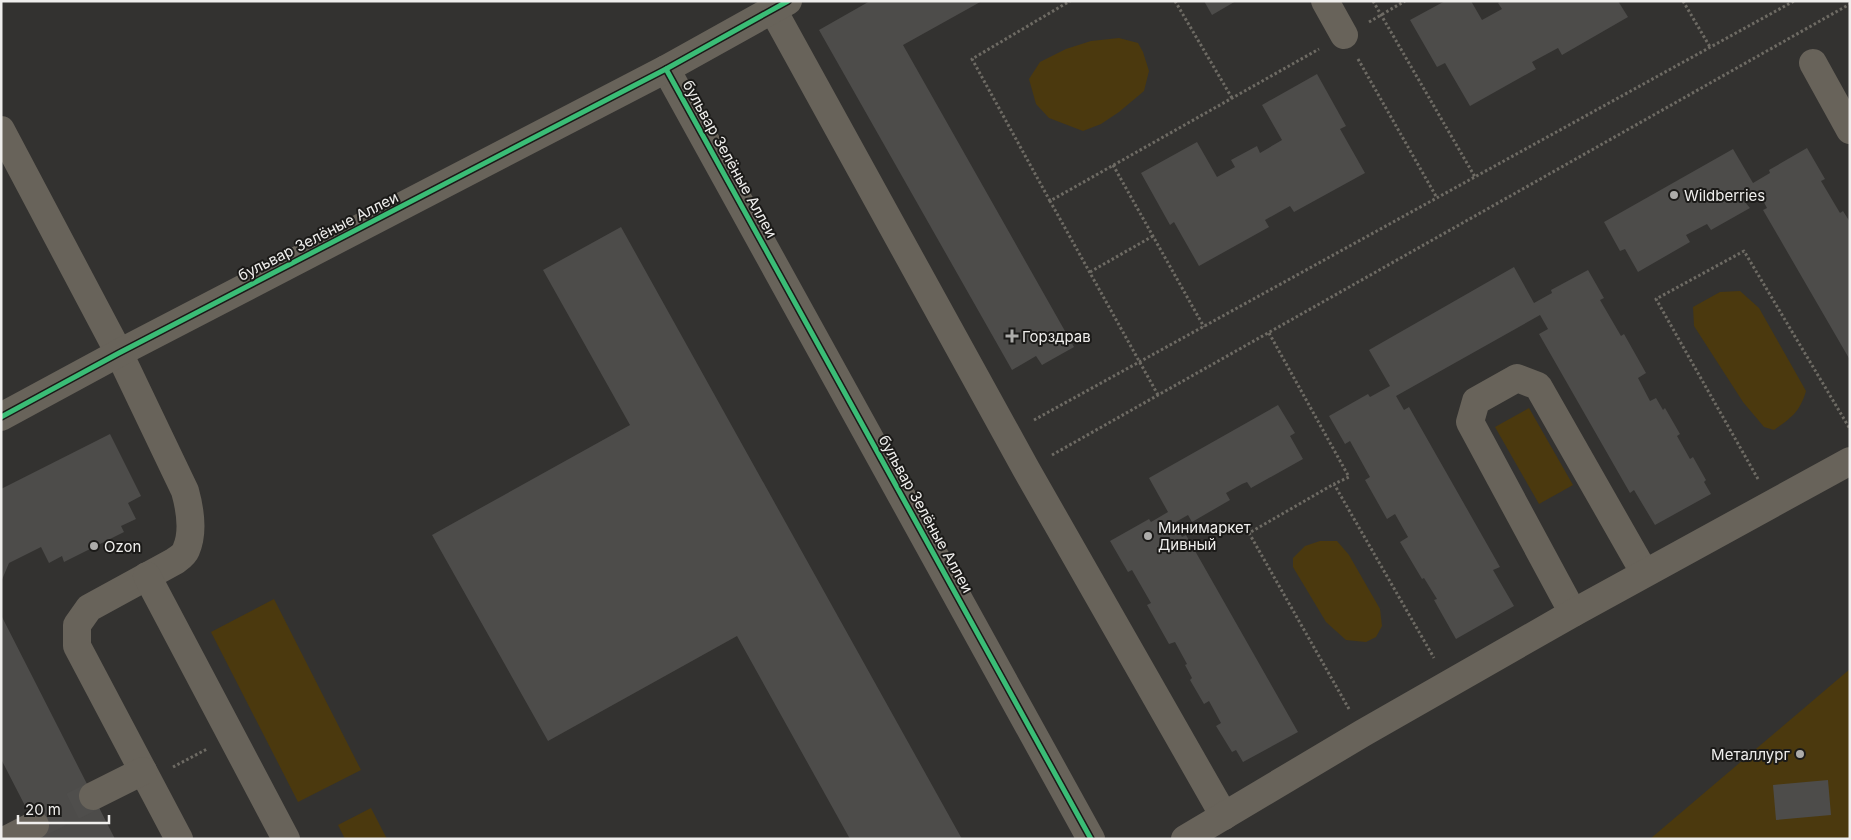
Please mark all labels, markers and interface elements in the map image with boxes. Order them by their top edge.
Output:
street label: бульвар Зелёные Аллеи [679,77,781,241]
place label: Wildberries [1684,186,1765,205]
street label: бульвар Зелёные Аллеи [235,187,401,285]
marker: Wildberries [1668,189,1680,201]
place label: Горздрав [1022,327,1091,346]
marker: Горздрав [1006,330,1018,342]
street label: бульвар Зелёные Аллеи [875,432,977,596]
place label: Минимаркет Дивный [1158,518,1251,554]
marker: Минимаркет Дивный [1142,530,1154,542]
place label: Ozon [104,537,141,556]
marker: Ozon [88,540,100,552]
place label: Металлург [1711,745,1790,764]
marker: Металлург [1794,748,1806,760]
scale bar [18,792,109,824]
text: 20 m [25,800,61,819]

